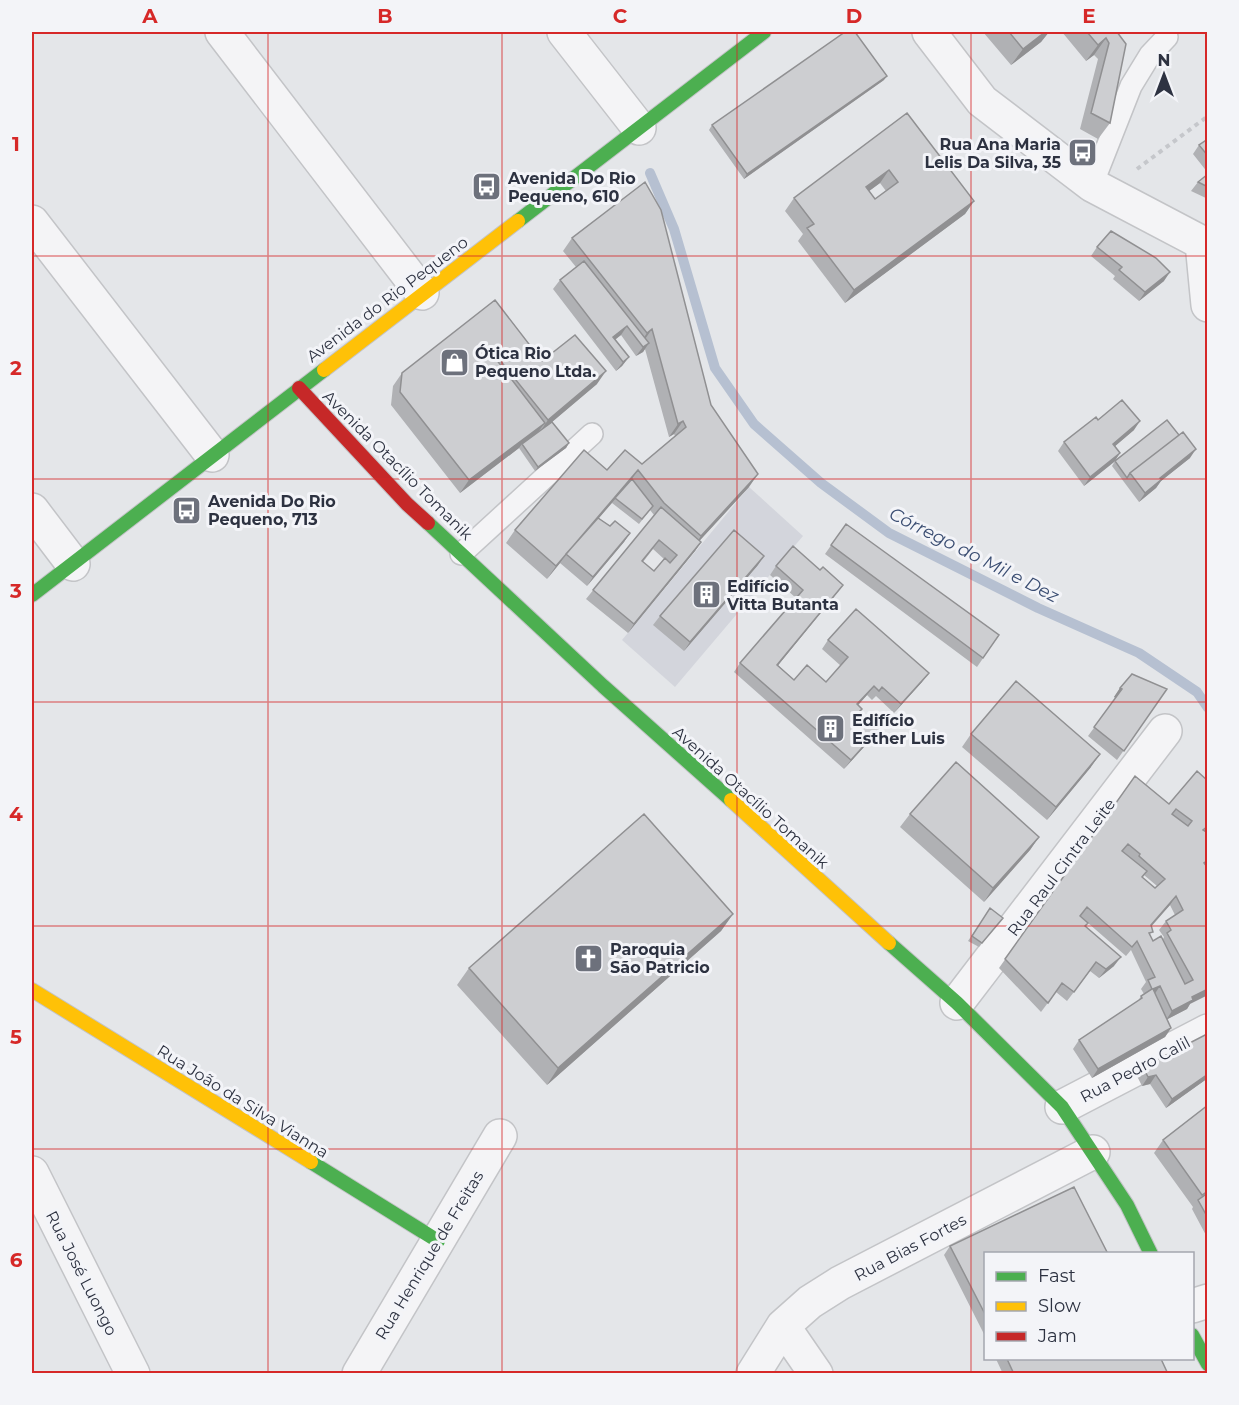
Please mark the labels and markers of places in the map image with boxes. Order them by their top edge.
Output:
place label: Rua Ana Maria Lelis Da Silva, 35 [925,135,1061,172]
bus stop icon: Rua Ana Maria Lelis Da Silva, 35 [1066,137,1098,169]
place label: Avenida Do Rio Pequeno, 610 [507,169,636,206]
bus stop icon: Avenida Do Rio Pequeno, 610 [471,171,503,203]
place label: Ótica Rio Pequeno Ltda. [475,344,596,381]
shop icon: Ótica Rio Pequeno Ltda. [438,346,470,378]
place label: Avenida Do Rio Pequeno, 713 [207,492,336,529]
bus stop icon: Avenida Do Rio Pequeno, 713 [171,494,203,526]
place label: Edifício Vitta Butanta [726,577,839,614]
building icon: Edifício Vitta Butanta [690,579,722,611]
place label: Edifício Esther Luis [852,711,945,748]
building icon: Edifício Esther Luis [815,713,847,745]
place label: Paroquia São Patricio [610,940,710,977]
church icon: Paroquia São Patricio [573,942,605,974]

